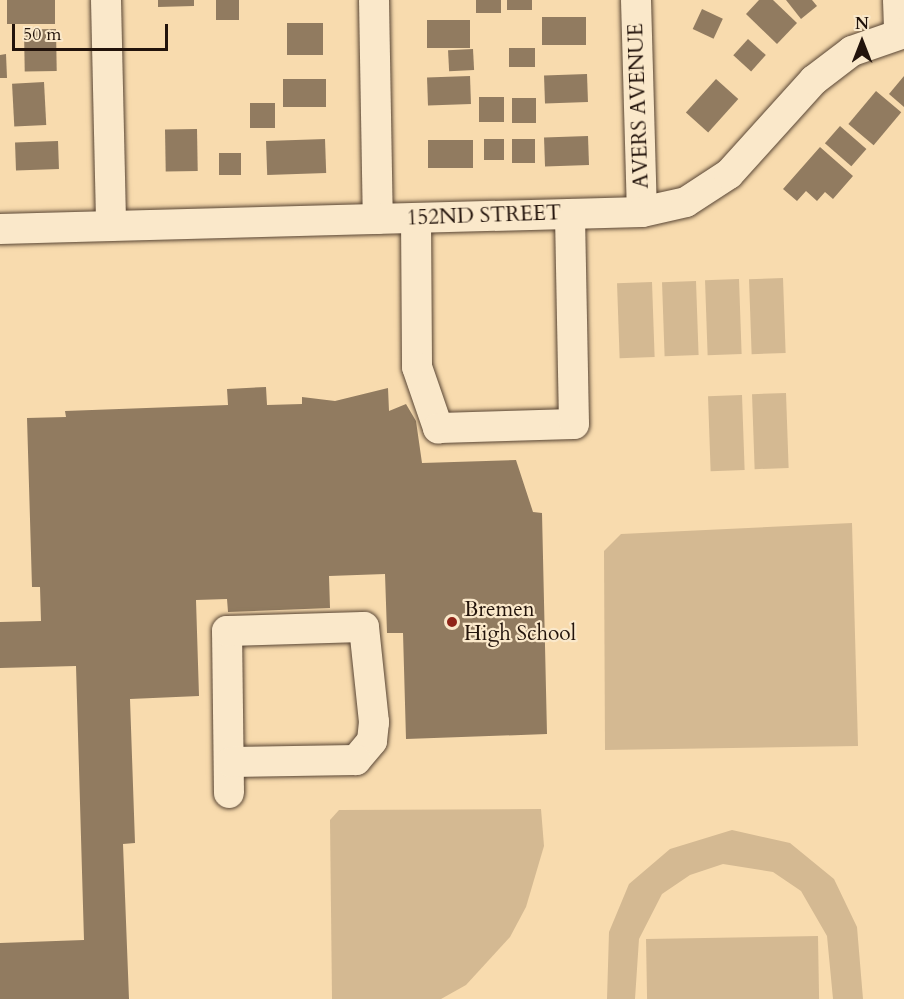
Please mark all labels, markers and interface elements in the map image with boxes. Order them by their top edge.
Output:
scale bar [15,12,171,50]
north arrow [832,12,892,72]
text: N [855,13,869,35]
text: 50 m [23,22,62,47]
street label: AVERS AVENUE [624,23,654,189]
street label: 152ND STREET [406,201,562,231]
place label: Bremen High School [464,597,576,647]
marker: Bremen High School [445,615,459,629]

